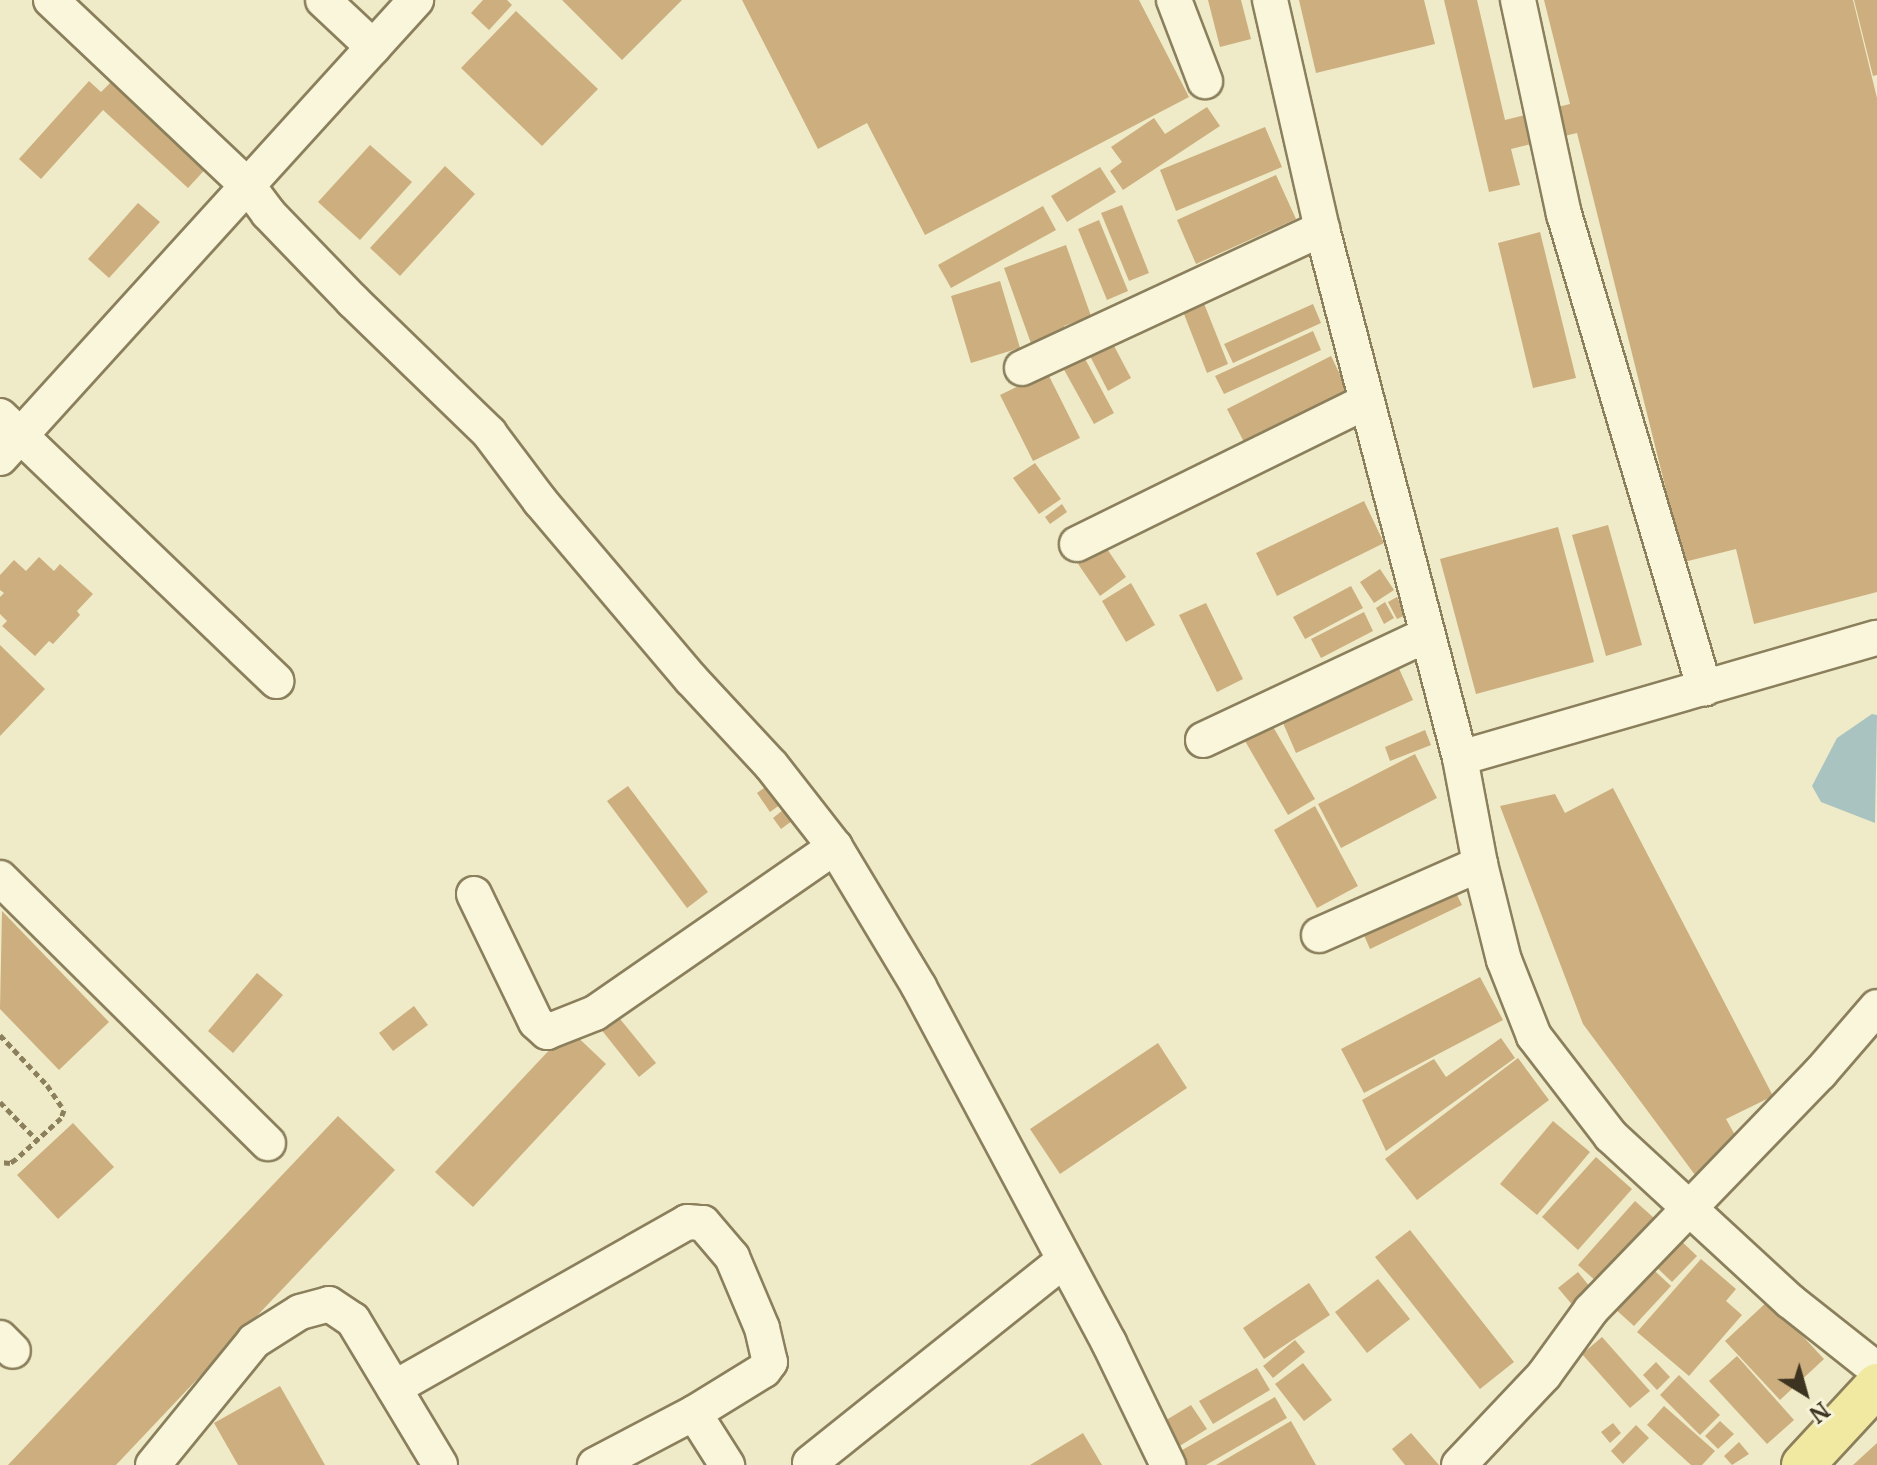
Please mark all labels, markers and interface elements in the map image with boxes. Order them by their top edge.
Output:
north arrow [1765,1353,1845,1433]
text: N [1804,1396,1835,1429]

